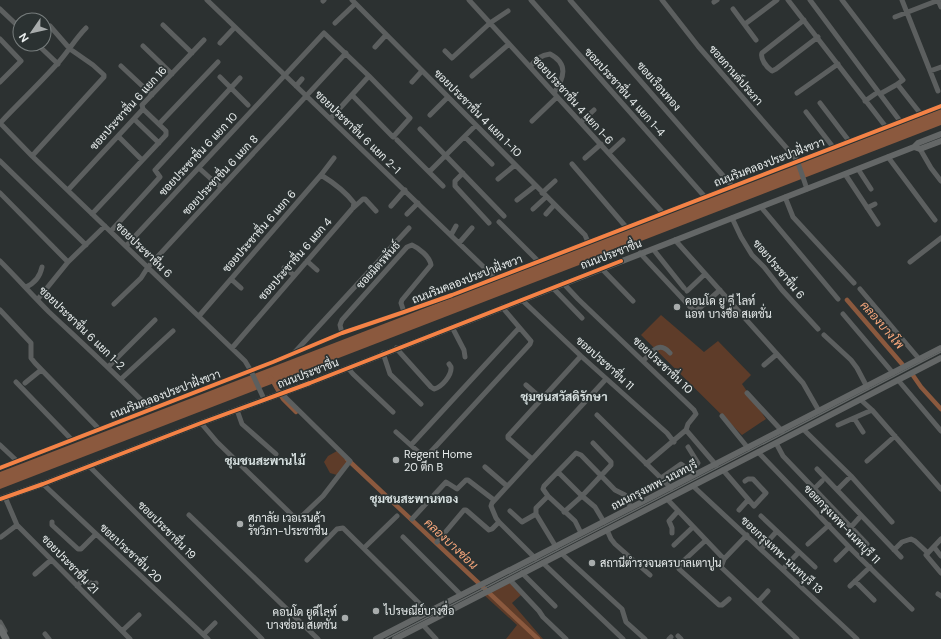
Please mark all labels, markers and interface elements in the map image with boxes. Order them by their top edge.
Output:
north arrow [12,12,52,52]
text: N [16,30,32,45]
street label: ซอยกานต์ประภา [706,41,767,108]
street label: ซอยประชาชื่น 4 แยก 1-4 [582,42,672,139]
street label: ซอยประชาชื่น 4 แยก 1-6 [530,50,619,147]
street label: ซอยเรือนทอง [634,59,684,113]
street label: ซอยประชาชื่น 6 แยก 16 [83,60,170,153]
street label: ซอยประชาชื่น 4 แยก 1-10 [431,63,528,160]
street label: ซอยประชาชื่น 6 แยก 2-1 [312,84,407,177]
street label: ซอยประชาชื่น 6 แยก 10 [153,107,240,199]
street label: ซอยประชาชื่น 6 แยก 8 [176,129,261,218]
street label: ถนนริมคลองประปาฝั่งขวา [710,131,826,190]
street label: ซอยประชาชื่น 6 แยก 6 [216,184,299,275]
street label: ซอยประชาชื่น 6 แยก 4 [252,212,335,303]
street label: ซอยประชาชื่น 6 [113,217,178,281]
street label: ถนนประชาชื่น [577,232,644,272]
street label: ซอยประชาชื่น 6 [750,234,811,302]
street label: ซอยมิตรพันธ์ [352,238,403,292]
street label: ถนนริมคลองประปาฝั่งขวา [408,248,524,307]
street label: ซอยประชาชื่น 6 แยก 1-2 [36,280,131,373]
place label: คอนโด ยู ดี ไลท์ แอท บางซื่อ สเตชั่น [685,293,772,321]
water label: คลองบางโพ [857,298,908,353]
marker: คอนโด ยู ดี ไลท์ แอท บางซื่อ สเตชั่น [672,302,682,312]
street label: ซอยประชาชื่น 11 [573,330,640,393]
street label: ซอยประชาชื่น 10 [630,331,699,397]
street label: ถนนประชาชื่น [274,351,341,391]
street label: ถนนริมคลองประปาฝั่งขวา [106,363,222,422]
district label: ชุมชนสวัสดิรักษา [520,389,608,405]
place label: Regent Home 20 ตึก B [404,447,472,474]
district label: ชุมชนสะพานไม้ [225,453,306,469]
marker: Regent Home 20 ตึก B [391,455,401,465]
street label: ถนนกรุงเทพ-นนทบุรี [608,456,701,515]
street label: ซอยกรุงเทพ-นนทบุรี 11 [799,481,884,568]
district label: ชุมชนสะพานทอง [370,491,459,507]
street label: ซอยประชาชื่น 19 [135,495,202,562]
place label: ศุภาลัย เวอเรนด้า รัชวิภา-ประชาชื่น [248,511,328,538]
street label: ซอยกรุงเทพ-นนทบุรี 13 [737,513,827,598]
water label: คลองบางซ่อน [421,515,481,573]
street label: ซอยประชาชื่น 20 [97,518,168,585]
marker: ศุภาลัย เวอเรนด้า รัชวิภา-ประชาชื่น [235,519,245,529]
street label: ซอยประชาชื่น 21 [38,529,104,596]
place label: สถานีตำรวจนครบาลเตาปูน [600,555,722,571]
marker: สถานีตำรวจนครบาลเตาปูน [587,558,597,568]
place label: ไปรษณีย์บางซื่อ [383,600,454,618]
place label: คอนโด ยูดีไลท์ บางซ่อน สเตชั่น [266,604,337,632]
marker: ไปรษณีย์บางซื่อ [371,606,381,616]
marker: คอนโด ยูดีไลท์ บางซ่อน สเตชั่น [340,613,350,623]

